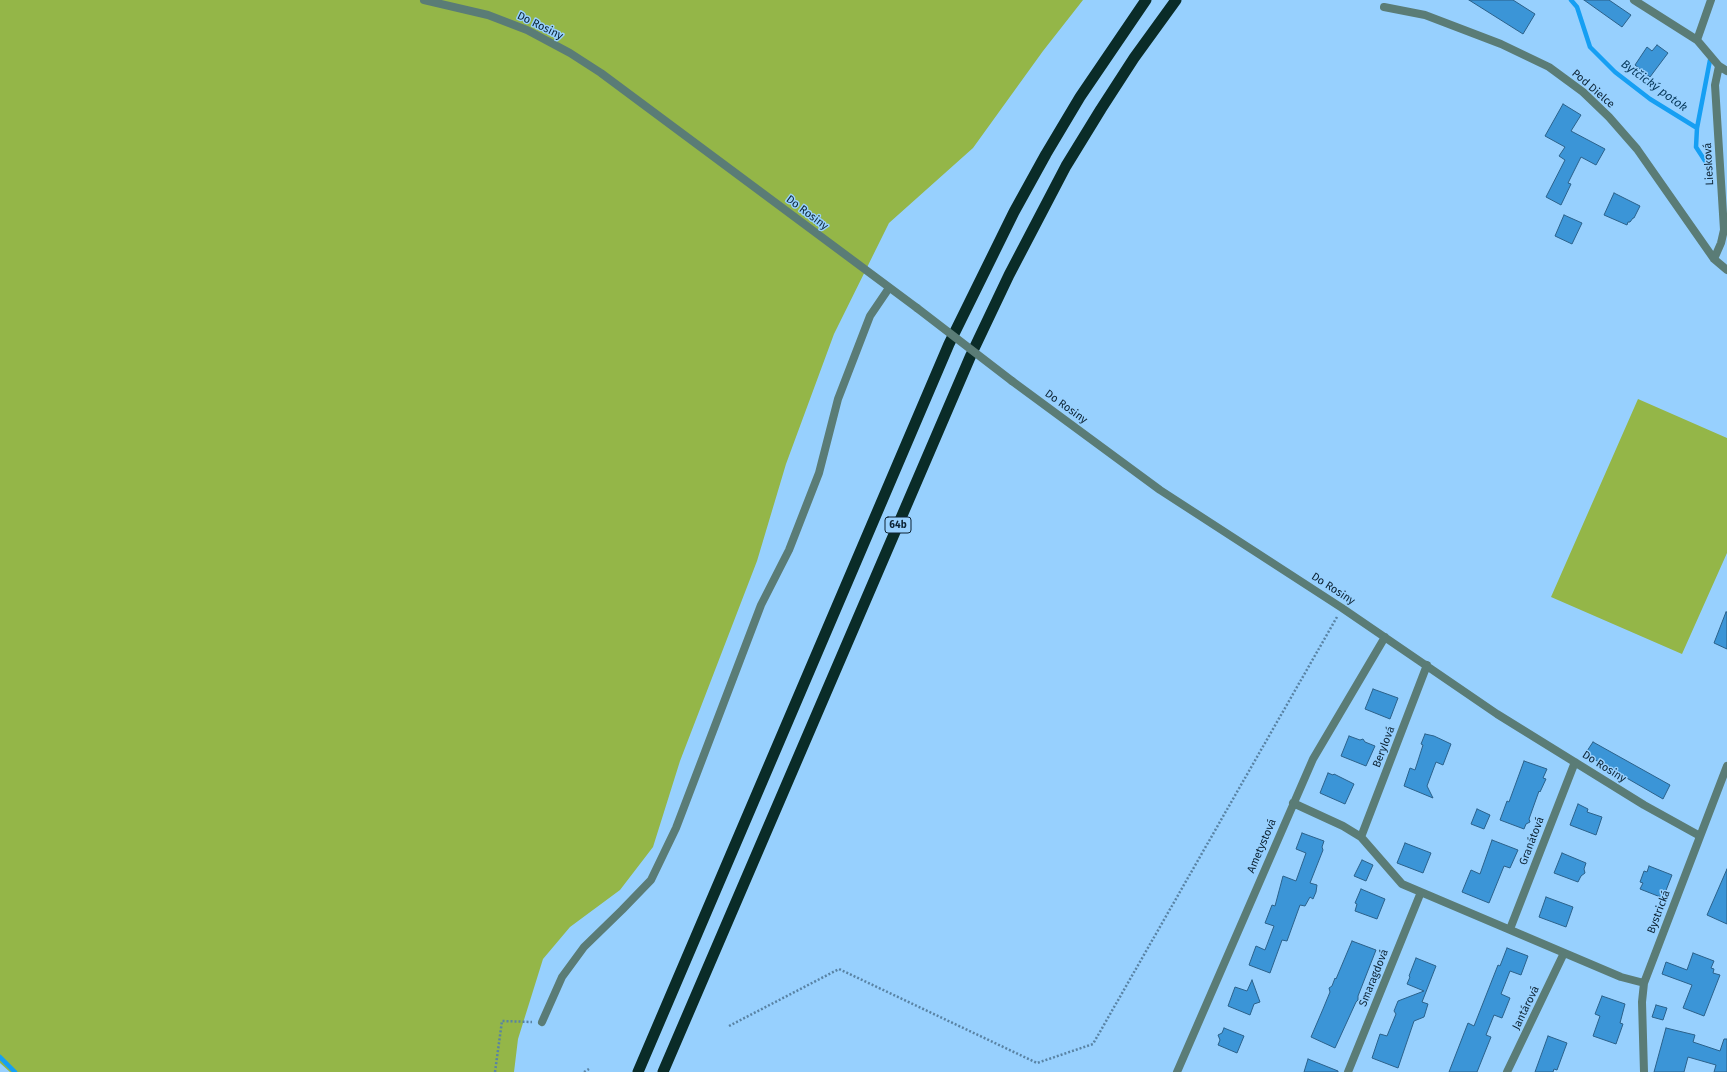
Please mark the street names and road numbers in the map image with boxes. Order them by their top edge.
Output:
street label: Do Rosiny [515,9,565,43]
street label: Pod Dielce [1569,67,1617,111]
street label: Liesková [1701,142,1717,186]
street label: Do Rosiny [783,193,831,233]
street label: Do Rosiny [1042,387,1090,427]
road number: 64b [885,517,911,533]
street label: Do Rosiny [1309,570,1357,608]
street label: Berylová [1370,725,1398,769]
street label: Do Rosiny [1580,748,1628,786]
street label: Granátová [1517,815,1547,867]
street label: Ametystová [1245,817,1279,875]
street label: Bystrická [1645,889,1673,935]
street label: Smaragdová [1356,947,1392,1009]
street label: Jantárová [1510,984,1542,1032]

